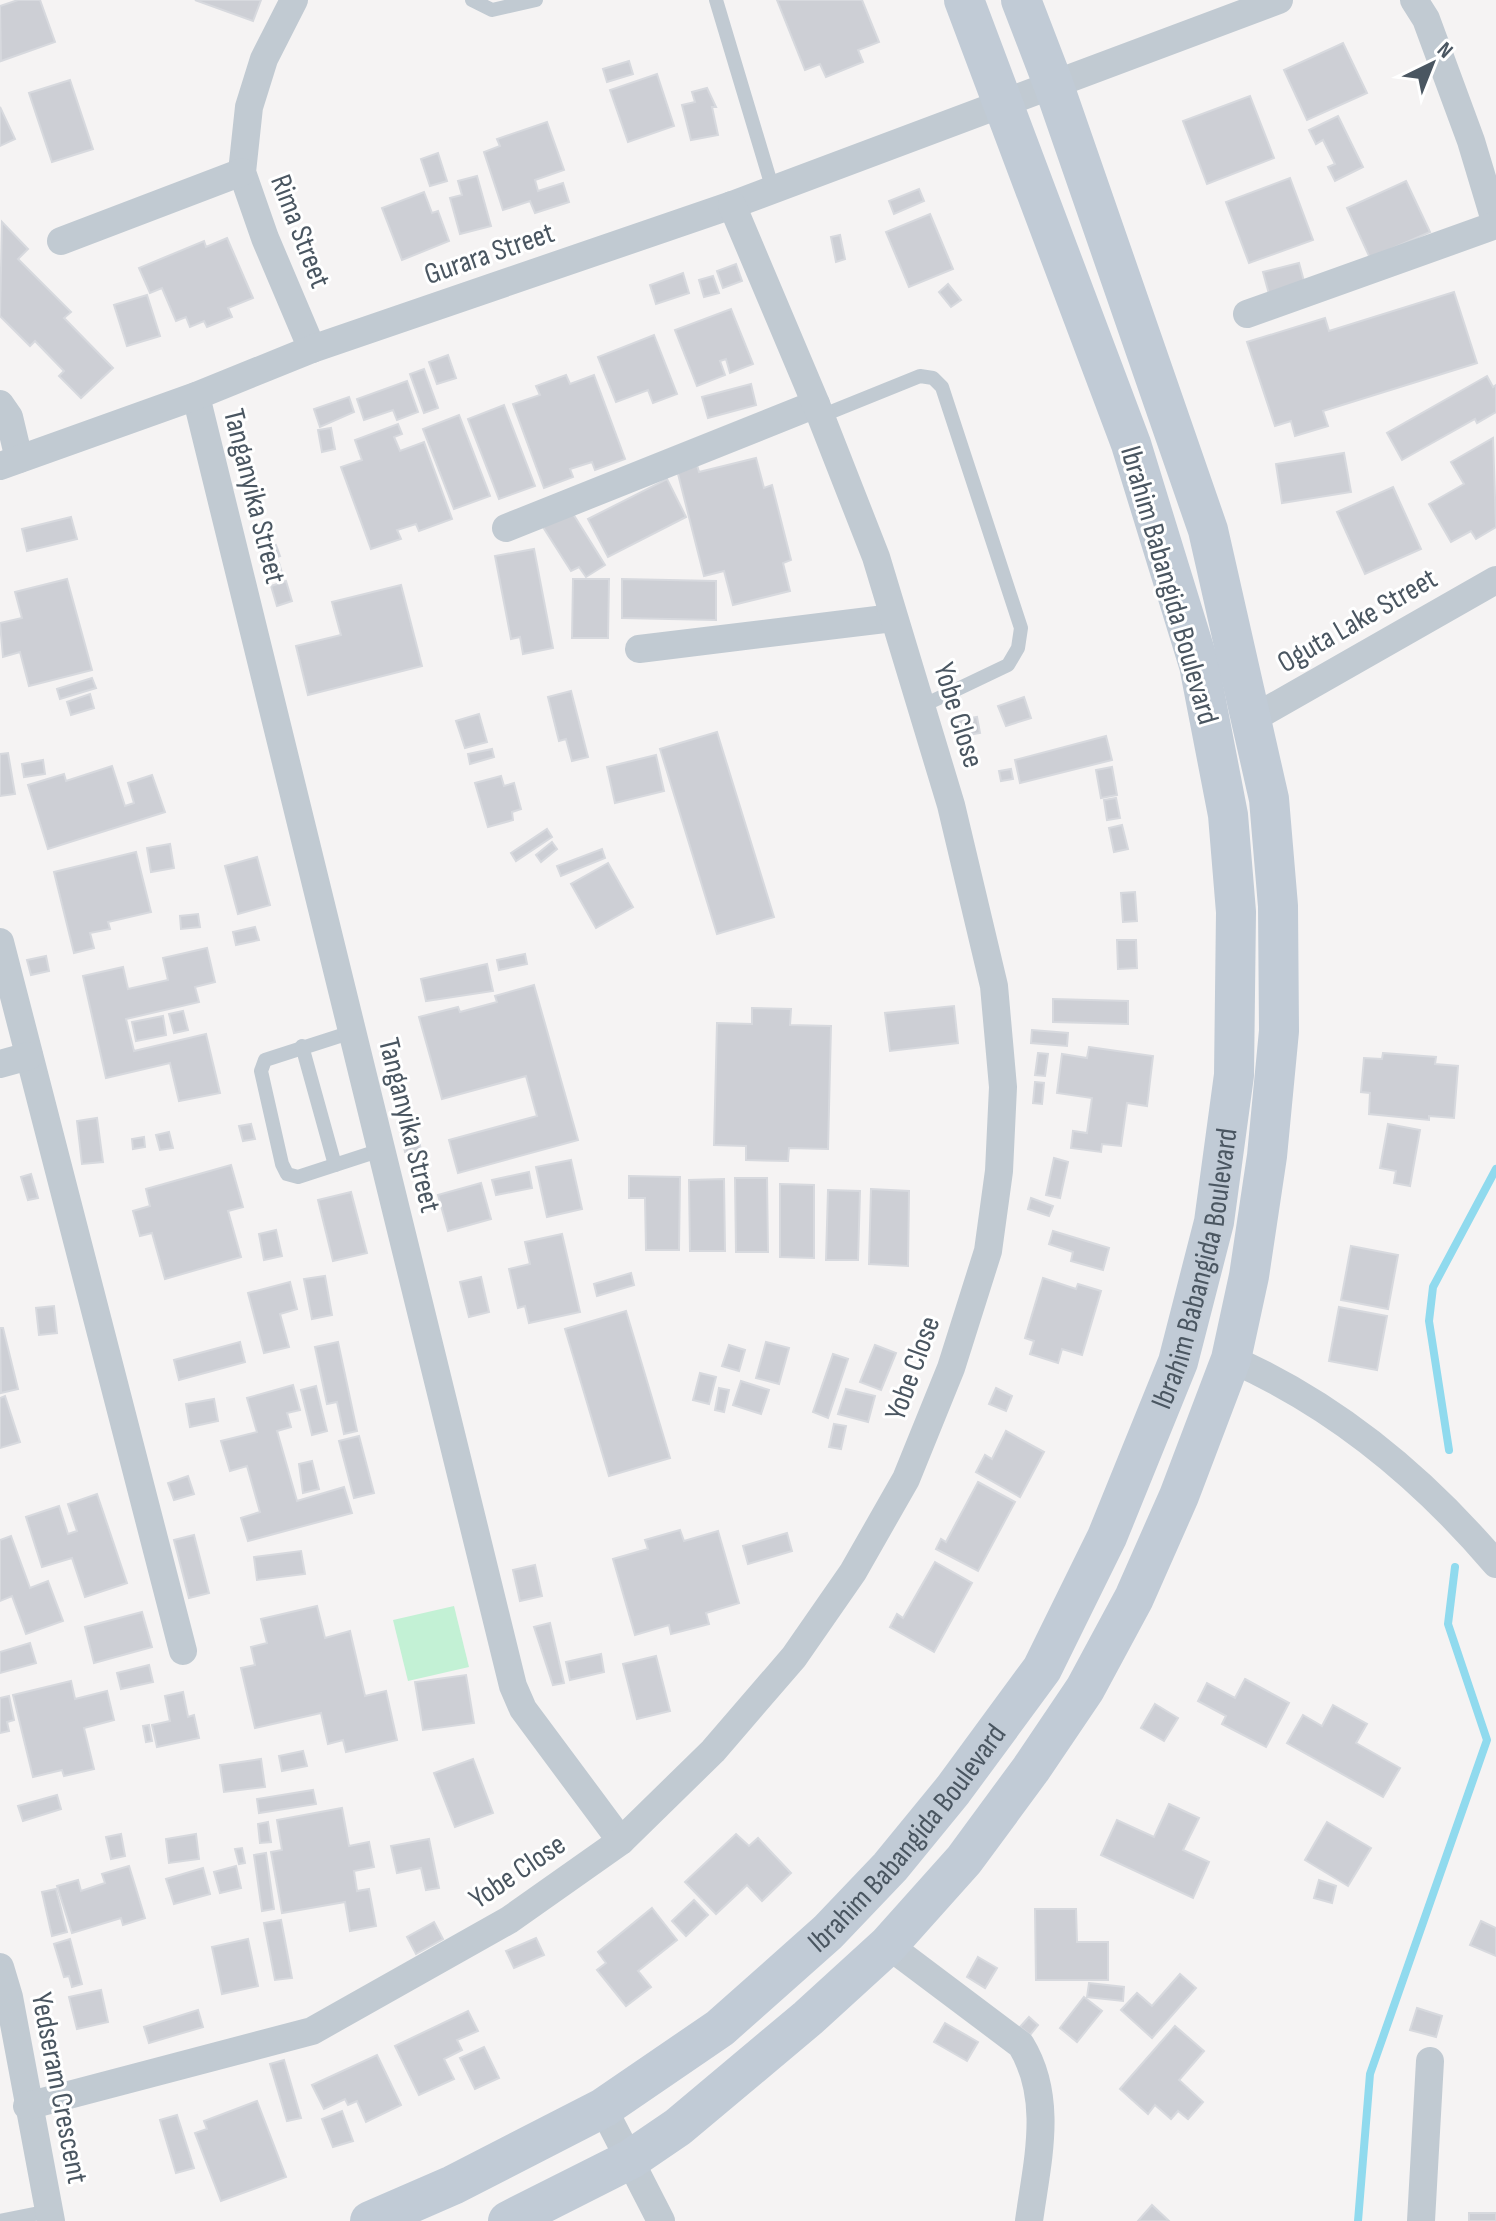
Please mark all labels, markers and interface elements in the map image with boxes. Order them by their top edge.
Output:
north arrow [1392,24,1472,104]
text: N [1431,37,1458,64]
street label: Rima Street [262,170,338,293]
street label: Gurara Street [420,215,559,293]
street label: Tanganyika Street [215,405,293,587]
street label: Ibrahim Babangida Boulevard [1112,442,1226,729]
street label: Oguta Lake Street [1271,561,1444,681]
street label: Yobe Close [925,658,991,772]
street label: Tanganyika Street [370,1034,448,1216]
street label: Ibrahim Babangida Boulevard [1144,1126,1246,1414]
street label: Yobe Close [878,1311,948,1425]
street label: Ibrahim Babangida Boulevard [801,1718,1014,1960]
street label: Yobe Close [463,1827,572,1917]
street label: Yedseram Crescent [23,1990,95,2187]

